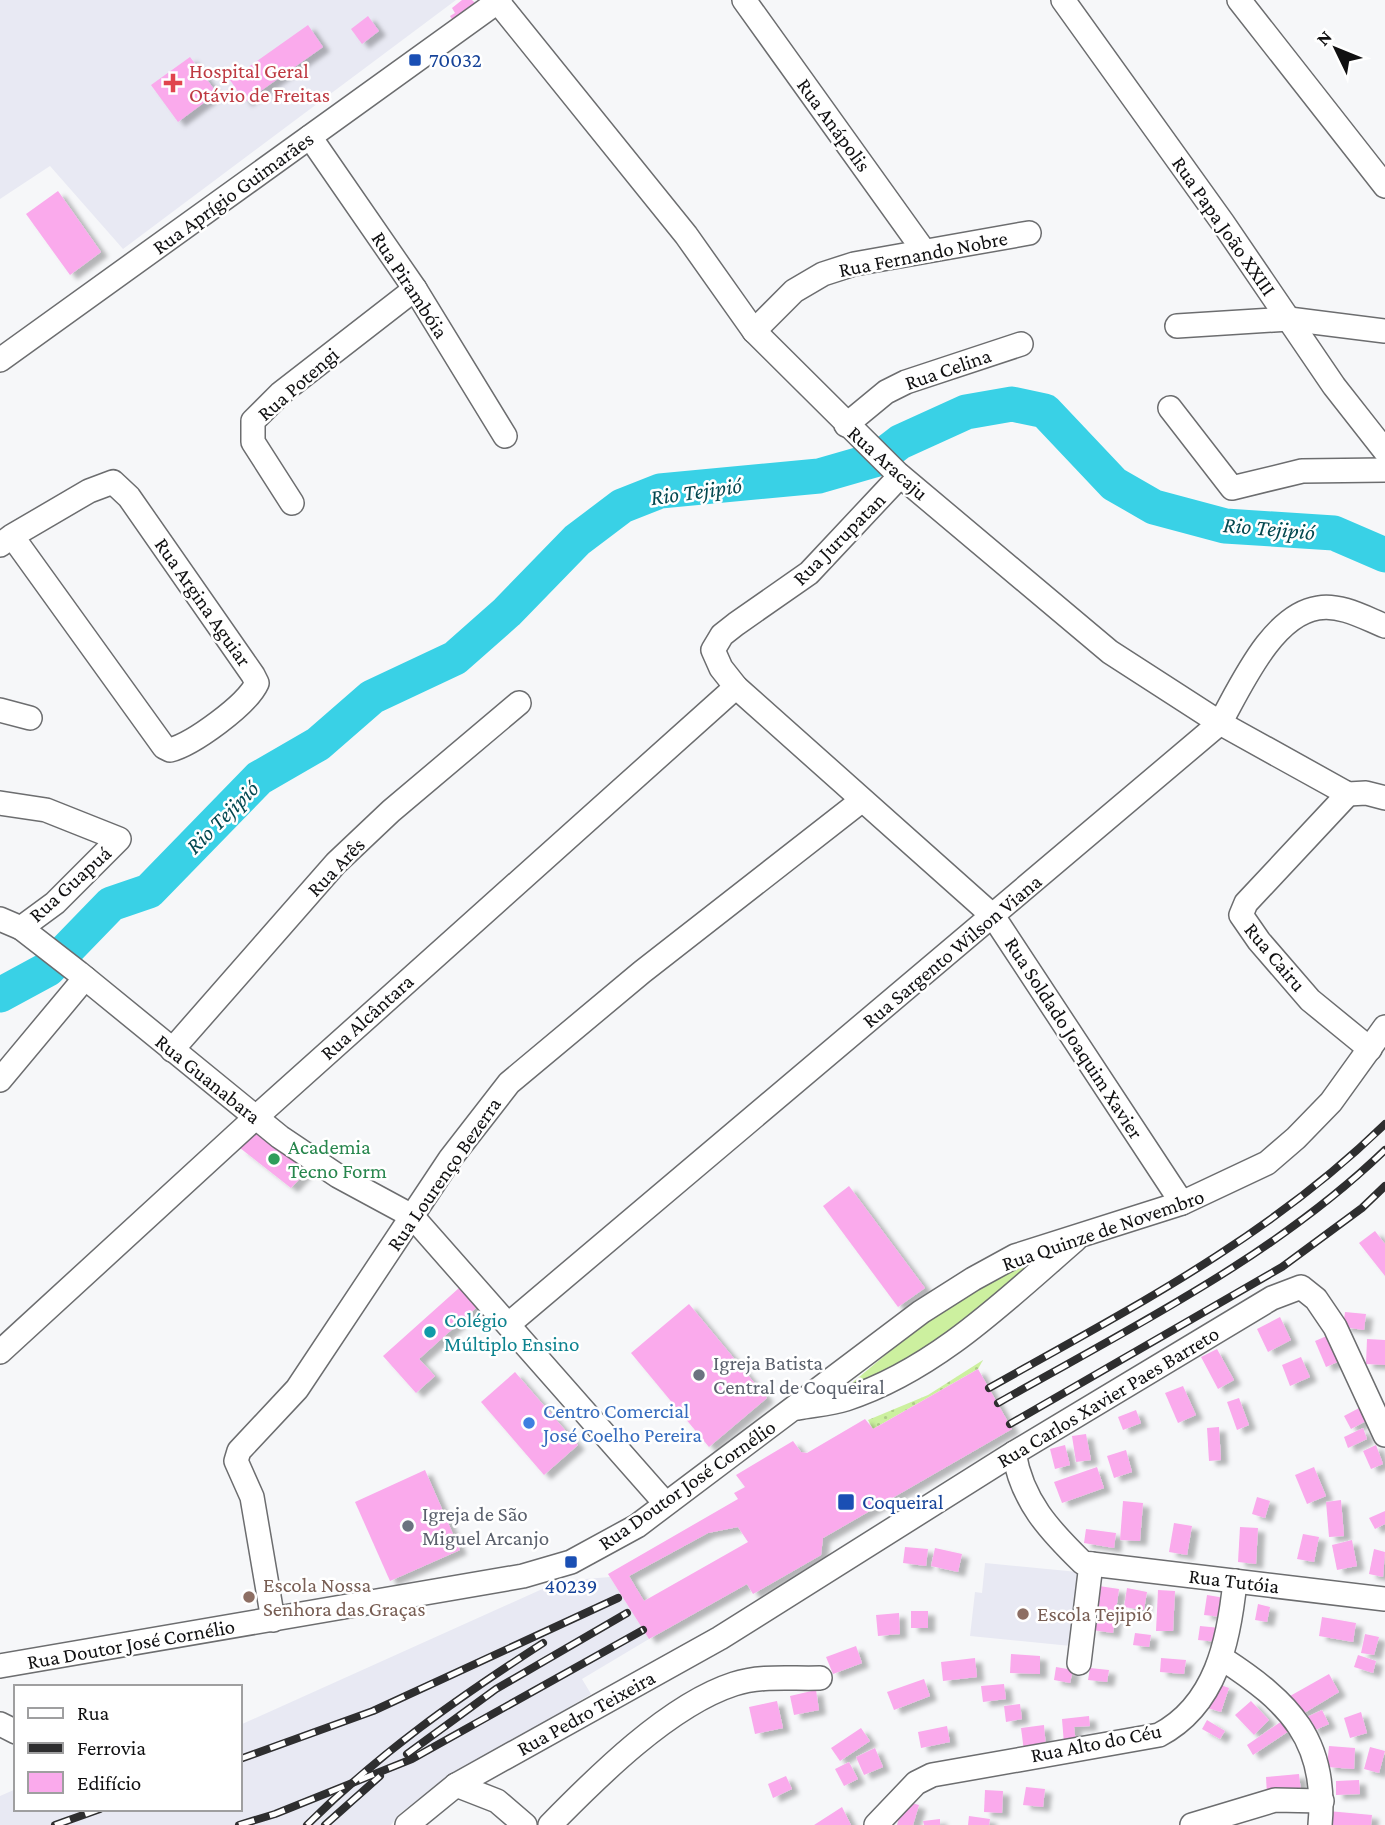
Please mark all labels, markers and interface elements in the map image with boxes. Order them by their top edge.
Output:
north arrow [1301,14,1371,84]
text: N [1312,26,1336,50]
place label: 70032 [429,48,482,72]
marker: 70032 [407,52,423,68]
place label: Hospital Geral Otávio de Freitas [189,59,330,107]
marker: Hospital Geral Otávio de Freitas [163,73,183,93]
street label: Rua Anápolis [792,74,876,176]
street label: Rua Aprígio Guimarães [148,127,318,259]
street label: Rua Papa João XXIII [1167,152,1281,300]
street label: Rua Fernando Nobre [836,226,1010,282]
street label: Rua Pirambóia [367,227,454,343]
street label: Rua Potengi [253,342,344,426]
street label: Rua Celina [902,343,995,395]
street label: Rua Aracaju [843,421,933,505]
water label: Rio Tejipió [649,472,745,511]
street label: Rua Jurupatan [788,488,890,590]
water label: Rio Tejipió [1222,511,1317,546]
street label: Rua Argina Aguiar [150,533,257,671]
water label: Rio Tejipió [180,774,265,859]
street label: Rua Arês [302,833,370,901]
street label: Rua Guapuá [24,841,116,927]
street label: Rua Sargento Wilson Viana [858,869,1047,1033]
street label: Rua Cairu [1239,918,1311,996]
street label: Rua Soldado Joaquim Xavier [1000,933,1149,1144]
street label: Rua Alcântara [316,969,419,1065]
street label: Rua Guanabara [150,1029,266,1129]
street label: Rua Lourenço Bezerra [382,1092,506,1255]
place label: Academia Tecno Form [288,1135,387,1183]
marker: Academia Tecno Form [266,1151,282,1167]
street label: Rua Quinze de Novembro [999,1184,1207,1276]
place label: Colégio Múltiplo Ensino [444,1308,580,1356]
street label: Rua Carlos Xavier Paes Barreto [993,1321,1223,1473]
marker: Colégio Múltiplo Ensino [422,1324,438,1340]
place label: Igreja Batista Central de Coqueiral [713,1351,885,1399]
marker: Igreja Batista Central de Coqueiral [691,1367,707,1383]
place label: Centro Comercial José Coelho Pereira [541,1399,702,1447]
marker: Centro Comercial José Coelho Pereira [521,1415,537,1431]
street label: Rua Doutor José Cornélio [594,1415,780,1555]
place label: Coqueiral [862,1490,944,1514]
marker: Coqueiral [836,1492,856,1512]
place label: Igreja de São Miguel Arcanjo [422,1502,549,1550]
marker: Igreja de São Miguel Arcanjo [400,1518,416,1534]
marker: 40239 [563,1554,579,1570]
street label: Rua Tutóia [1187,1564,1281,1598]
place label: Escola Nossa Senhora das Graças [263,1573,425,1621]
place label: 40239 [545,1574,597,1598]
marker: Escola Nossa Senhora das Graças [241,1589,257,1605]
place label: Escola Tejipió [1037,1602,1152,1626]
marker: Escola Tejipió [1015,1606,1031,1622]
street label: Rua Doutor José Cornélio [25,1614,237,1674]
street label: Rua Pedro Teixeira [513,1665,660,1761]
legend [14,1685,242,1811]
text: Rua [77,1701,110,1725]
street label: Rua Alto do Céu [1029,1719,1163,1767]
text: Ferrovia [77,1736,146,1760]
text: Edifício [77,1771,141,1795]

